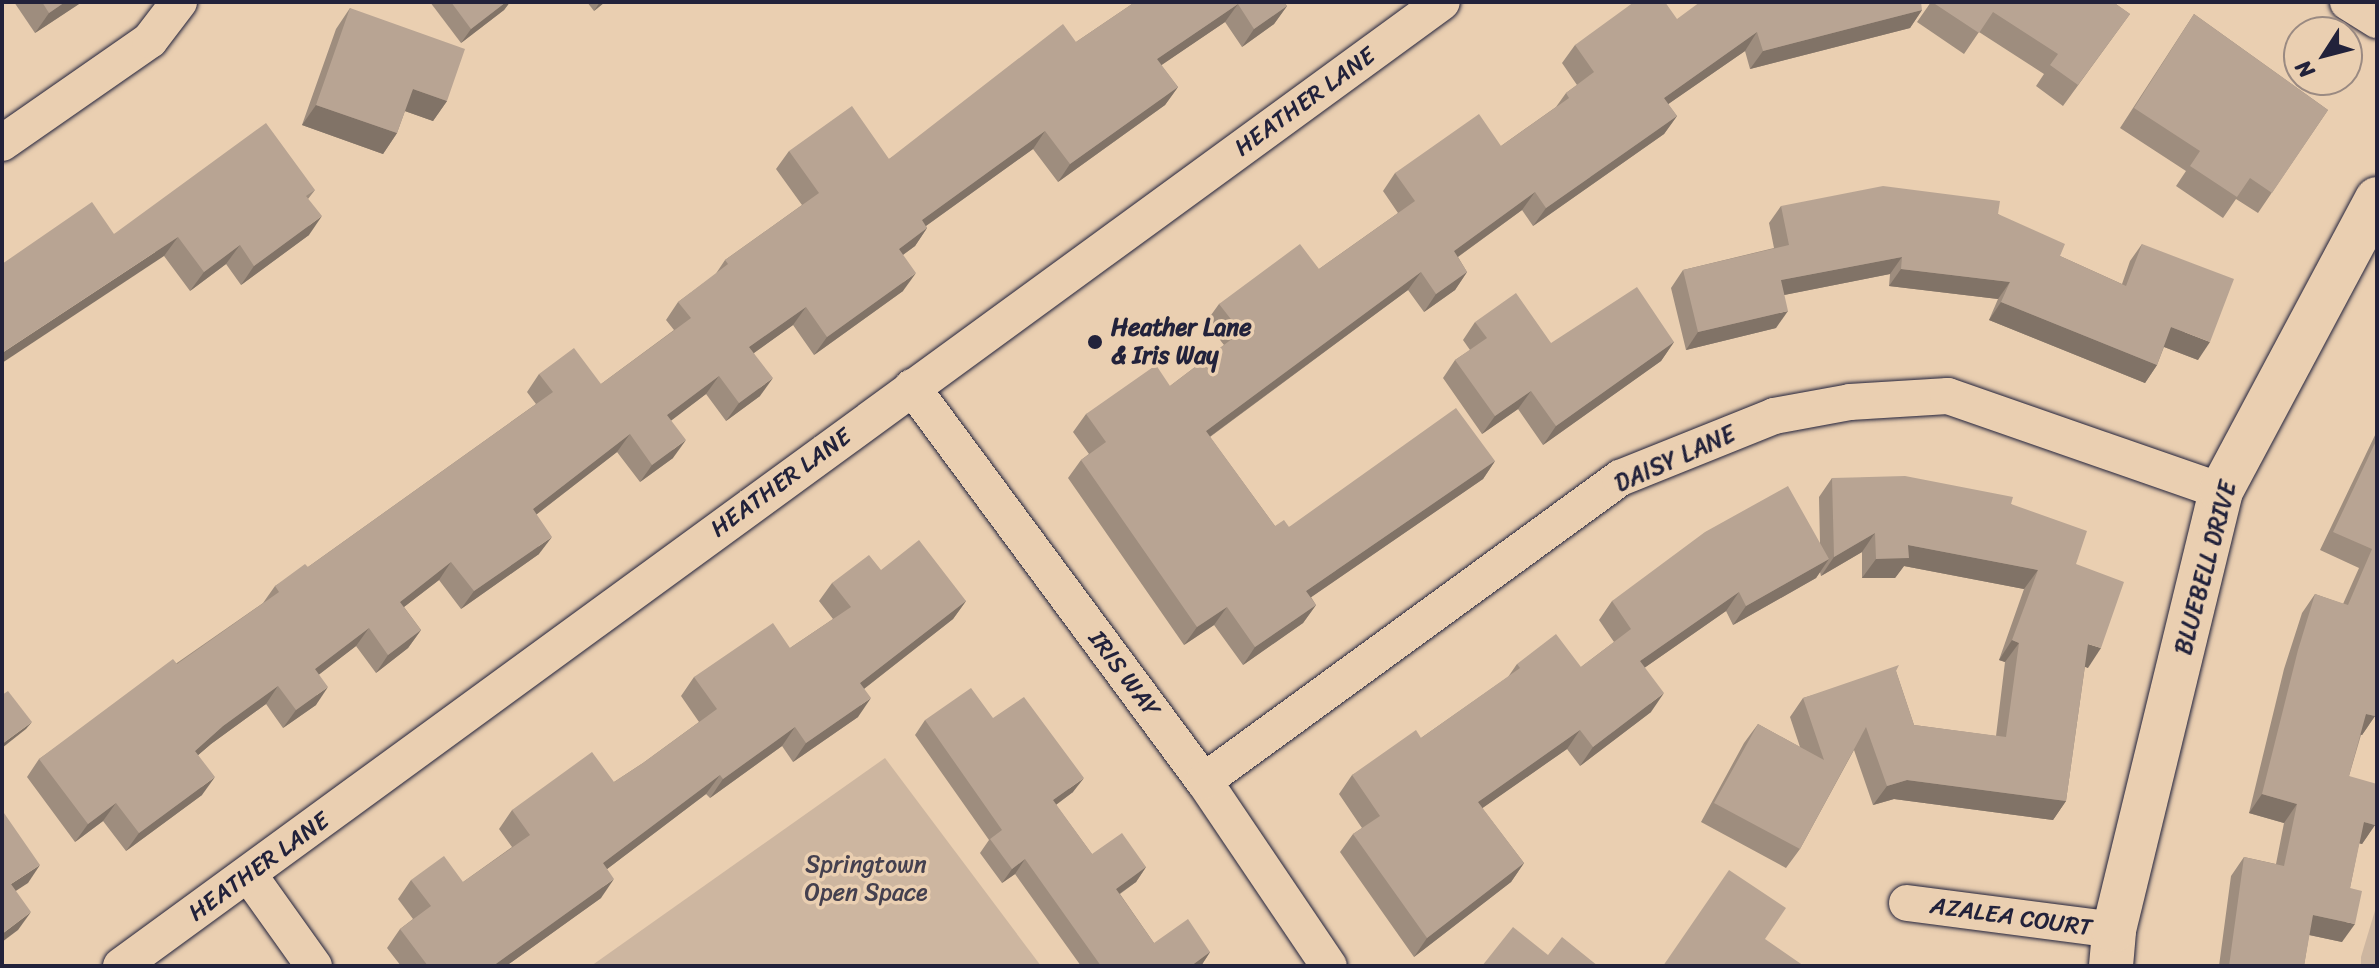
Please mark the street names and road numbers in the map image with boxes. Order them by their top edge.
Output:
street label: HEATHER LANE [1229,41,1381,163]
street label: DAISY LANE [1610,420,1740,498]
street label: HEATHER LANE [705,422,857,544]
street label: BLUEBELL DRIVE [2169,478,2243,658]
street label: IRIS WAY [1083,626,1165,722]
street label: HEATHER LANE [183,806,335,928]
street label: AZALEA COURT [1928,891,2094,943]

